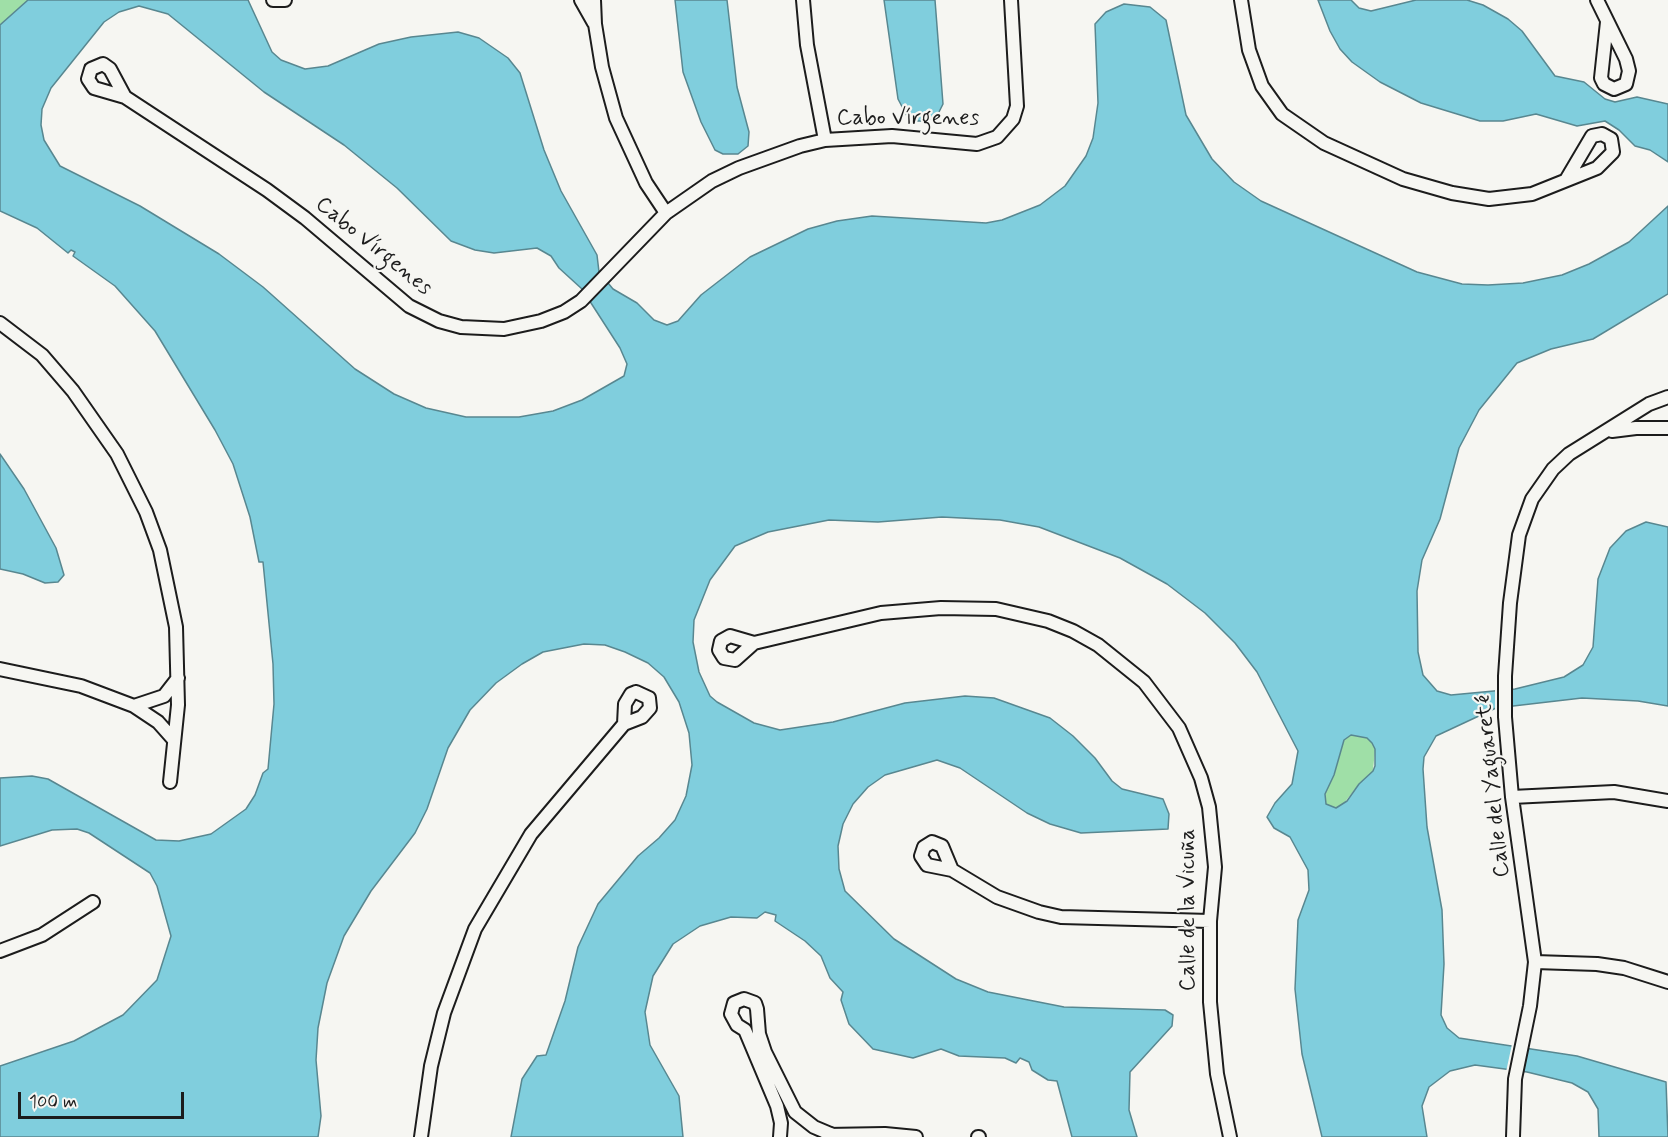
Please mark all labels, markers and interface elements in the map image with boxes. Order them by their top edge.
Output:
street label: Cabo Vírgenes [837,106,979,132]
street label: Cabo Vírgenes [309,192,437,302]
street label: Calle del Yaguareté [1471,693,1517,879]
street label: Calle de la Vicuña [1176,829,1202,991]
scale bar [21,1080,188,1118]
text: 100 m [29,1090,77,1114]

